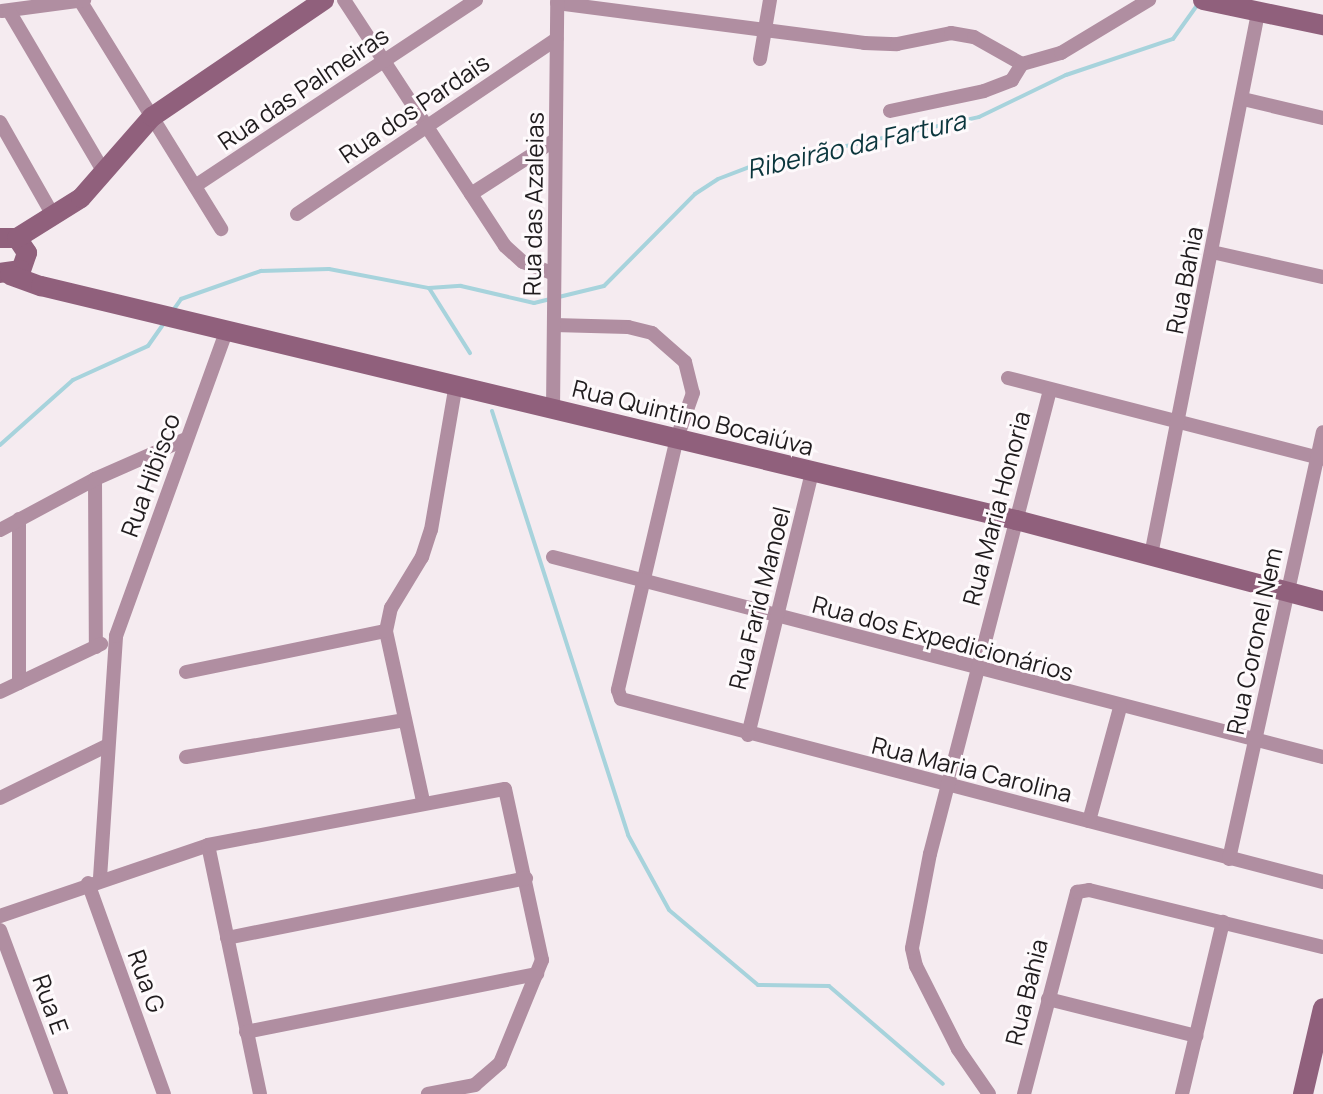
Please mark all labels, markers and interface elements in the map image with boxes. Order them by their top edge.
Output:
street label: Rua das Palmeiras [212,20,394,156]
street label: Rua dos Pardais [334,47,494,169]
water label: Ribeirão da Fartura [744,105,968,185]
street label: Rua das Azaleias [517,112,549,296]
street label: Rua Bahia [1159,224,1209,336]
street label: Rua Quintino Bocaiúva [569,373,817,461]
street label: Rua Maria Honoria [956,408,1036,608]
street label: Rua Hibisco [114,409,186,541]
street label: Rua Farid Manoel [722,504,796,692]
street label: Rua Coronel Nem [1220,545,1288,737]
street label: Rua dos Expedicionários [809,589,1077,687]
street label: Rua Maria Carolina [869,730,1075,808]
street label: Rua Bahia [999,936,1053,1048]
street label: Rua G [122,946,172,1016]
street label: Rua E [27,970,75,1038]

